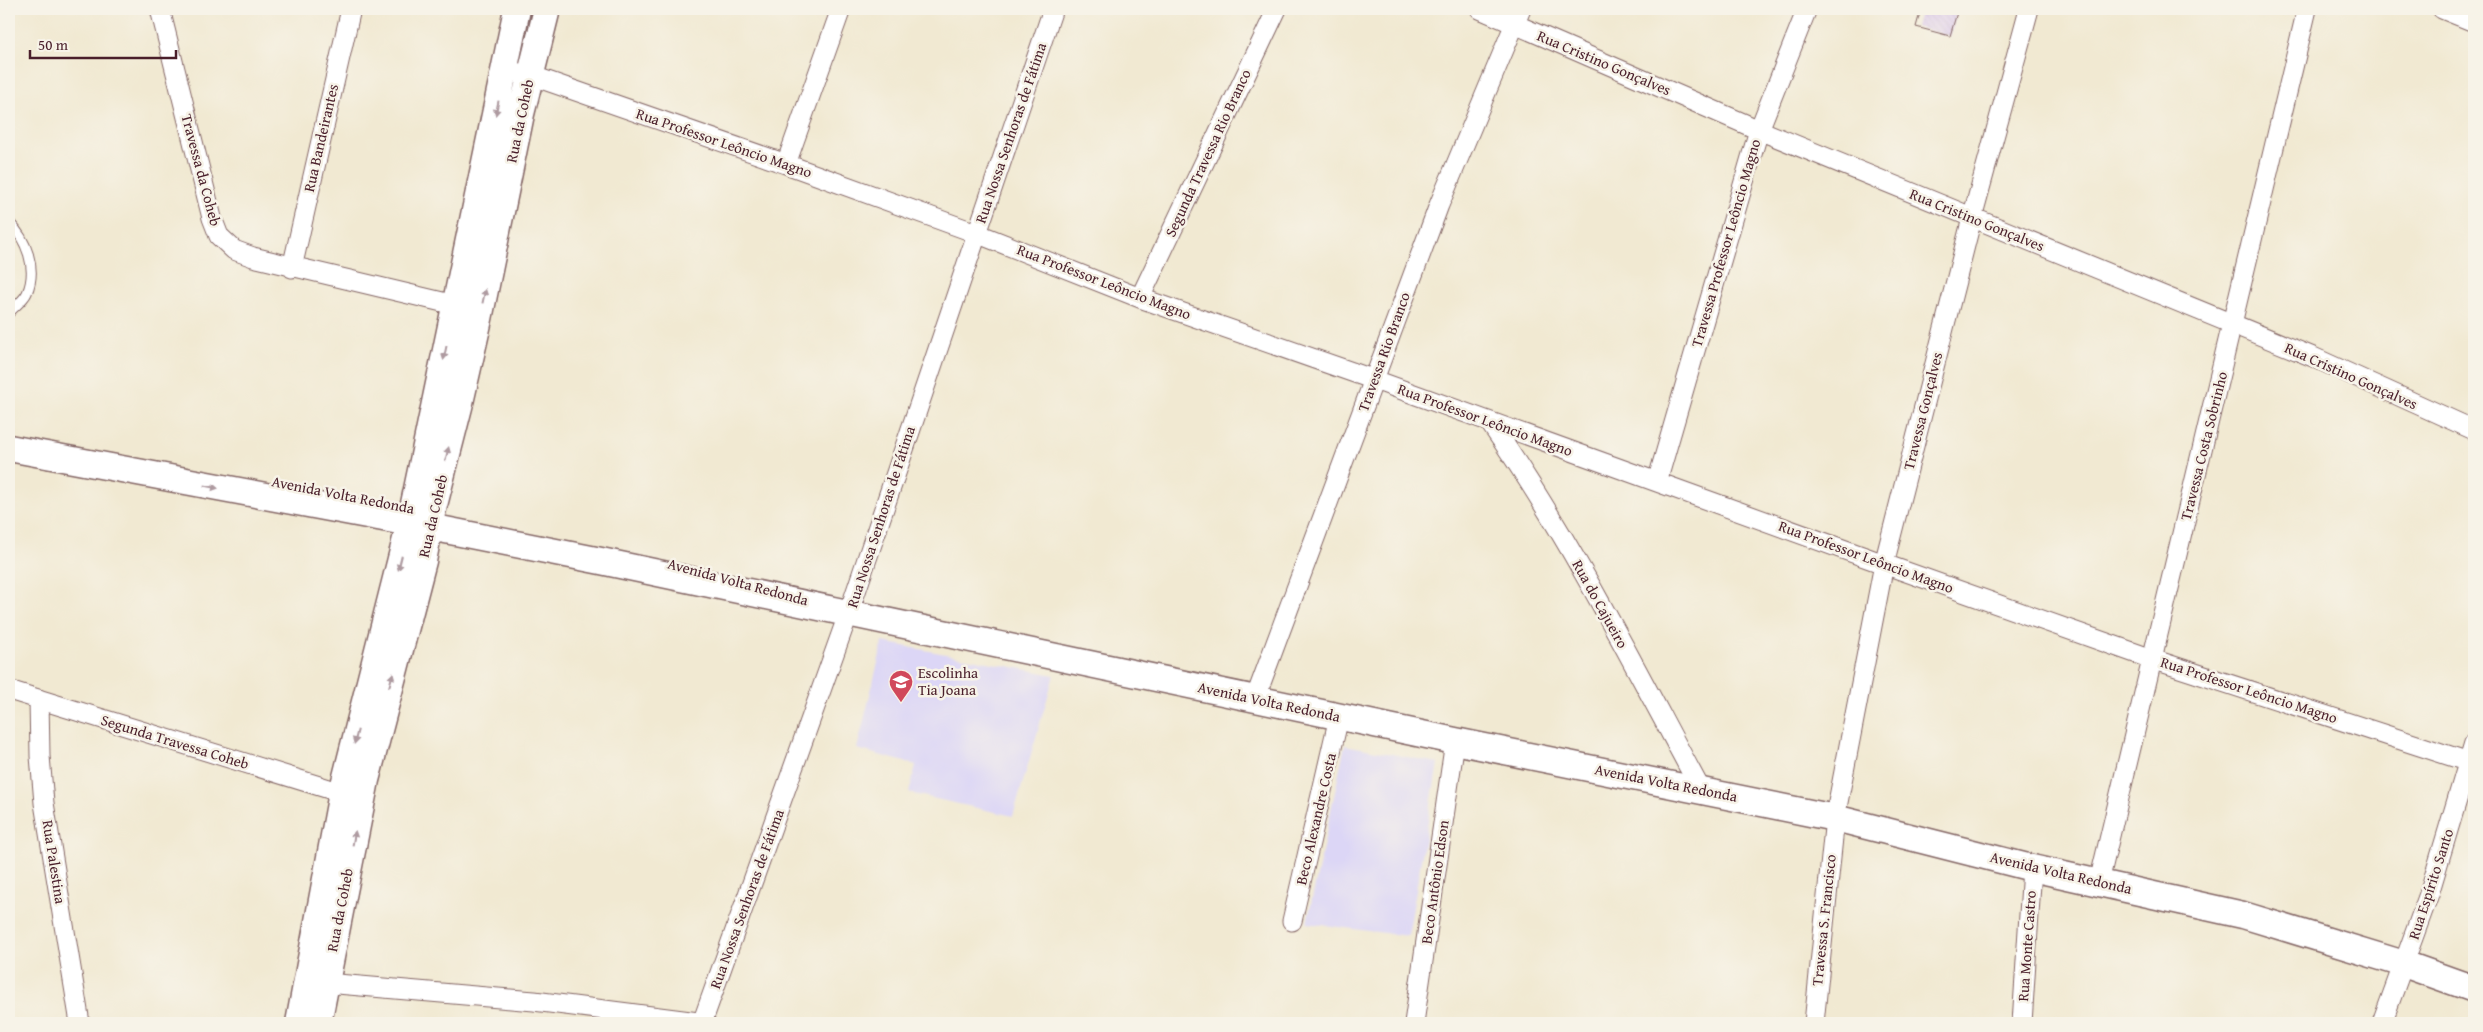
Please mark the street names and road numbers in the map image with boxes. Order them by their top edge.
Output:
street label: Rua Cristino Gonçalves [1534,25,1674,100]
street label: Rua Nossa Senhoras de Fátima [970,40,1051,226]
street label: Segunda Travessa Rio Branco [1159,65,1256,240]
street label: Rua da Coheb [500,77,539,164]
street label: Rua Bandeirantes [298,82,343,194]
street label: Rua Professor Leôncio Magno [633,103,815,183]
street label: Travessa da Coheb [176,112,227,228]
street label: Travessa Professor Leôncio Magno [1686,136,1765,349]
street label: Rua Cristino Gonçalves [1907,183,2048,256]
street label: Rua Professor Leôncio Magno [1014,239,1195,325]
street label: Travessa Rio Branco [1352,289,1415,415]
street label: Rua Cristino Gonçalves [2281,337,2421,414]
street label: Travessa Gonçalves [1898,350,1947,472]
street label: Travessa Costa Sobrinho [2175,369,2232,523]
street label: Rua Professor Leôncio Magno [1395,378,1576,461]
street label: Rua Nossa Senhoras de Fátima [841,423,920,610]
street label: Avenida Volta Redonda [270,470,416,519]
street label: Rua da Coheb [413,472,452,559]
street label: Rua Professor Leôncio Magno [1776,515,1957,598]
street label: Avenida Volta Redonda [665,553,811,610]
street label: Rua do Cajueiro [1567,556,1634,652]
street label: Rua Professor Leôncio Magno [2158,651,2341,728]
street label: Avenida Volta Redonda [1196,676,1342,727]
street label: Segunda Travessa Coheb [99,709,252,774]
street label: Beco Alexandre Costa [1290,751,1341,887]
street label: Avenida Volta Redonda [1593,758,1739,807]
street label: Rua Nossa Senhoras de Fátima [704,806,789,992]
street label: Beco Antônio Edson [1415,818,1454,945]
street label: Rua Palestina [38,819,71,905]
street label: Rua Espírito Santo [2403,825,2458,942]
street label: Avenida Volta Redonda [1988,846,2134,899]
street label: Travessa S. Francisco [1806,853,1841,987]
street label: Rua da Coheb [321,866,358,953]
street label: Rua Monte Castro [2012,889,2041,1002]

